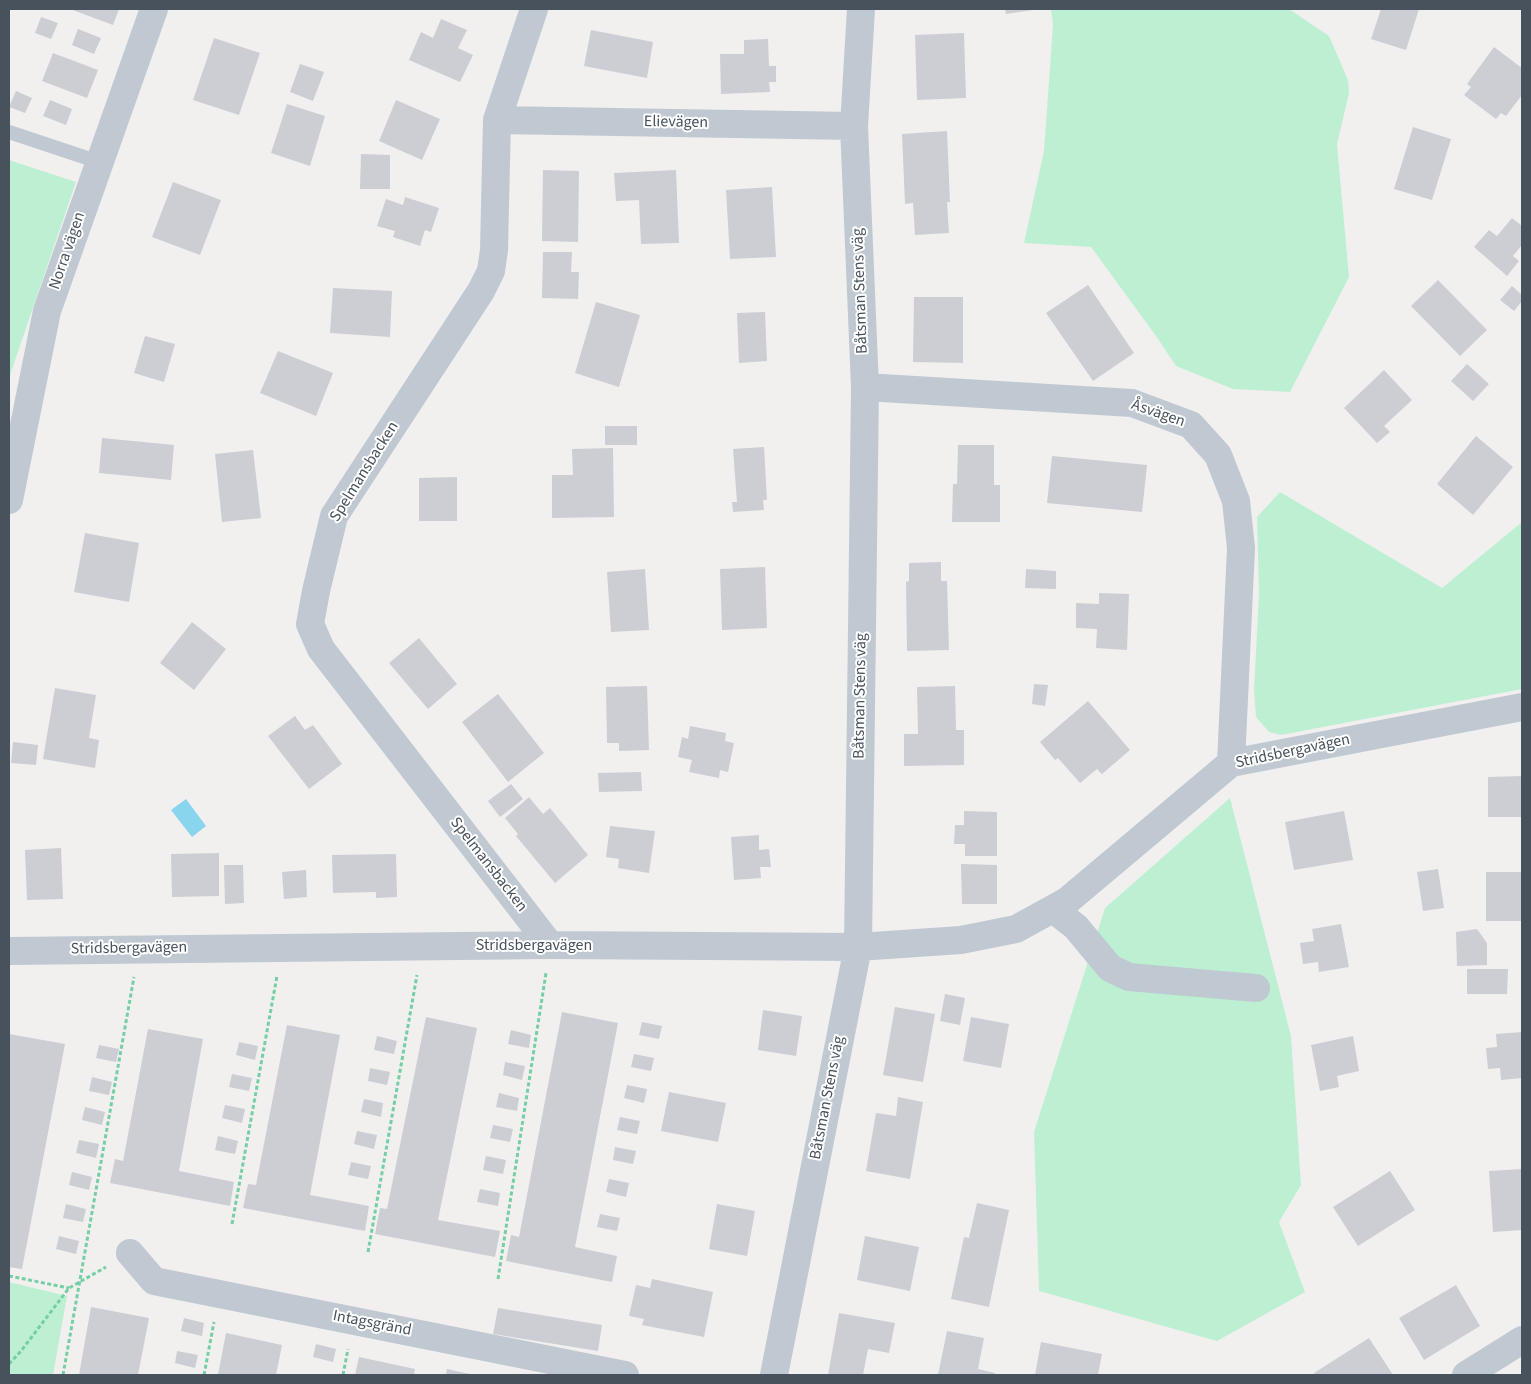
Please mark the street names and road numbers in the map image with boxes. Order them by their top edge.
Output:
street label: Elievägen [644,113,708,133]
street label: Norra vägen [46,210,90,292]
street label: Båtsman Stens väg [849,228,873,354]
street label: Åsvägen [1129,396,1187,432]
street label: Spelmansbacken [327,418,403,526]
street label: Båtsman Stens väg [850,633,872,759]
street label: Stridsbergavägen [1234,731,1352,773]
street label: Spelmansbacken [445,814,531,916]
street label: Stridsbergavägen [476,936,592,956]
street label: Stridsbergavägen [71,938,187,960]
street label: Båtsman Stens väg [807,1034,849,1162]
street label: Intagsgränd [331,1307,413,1341]

